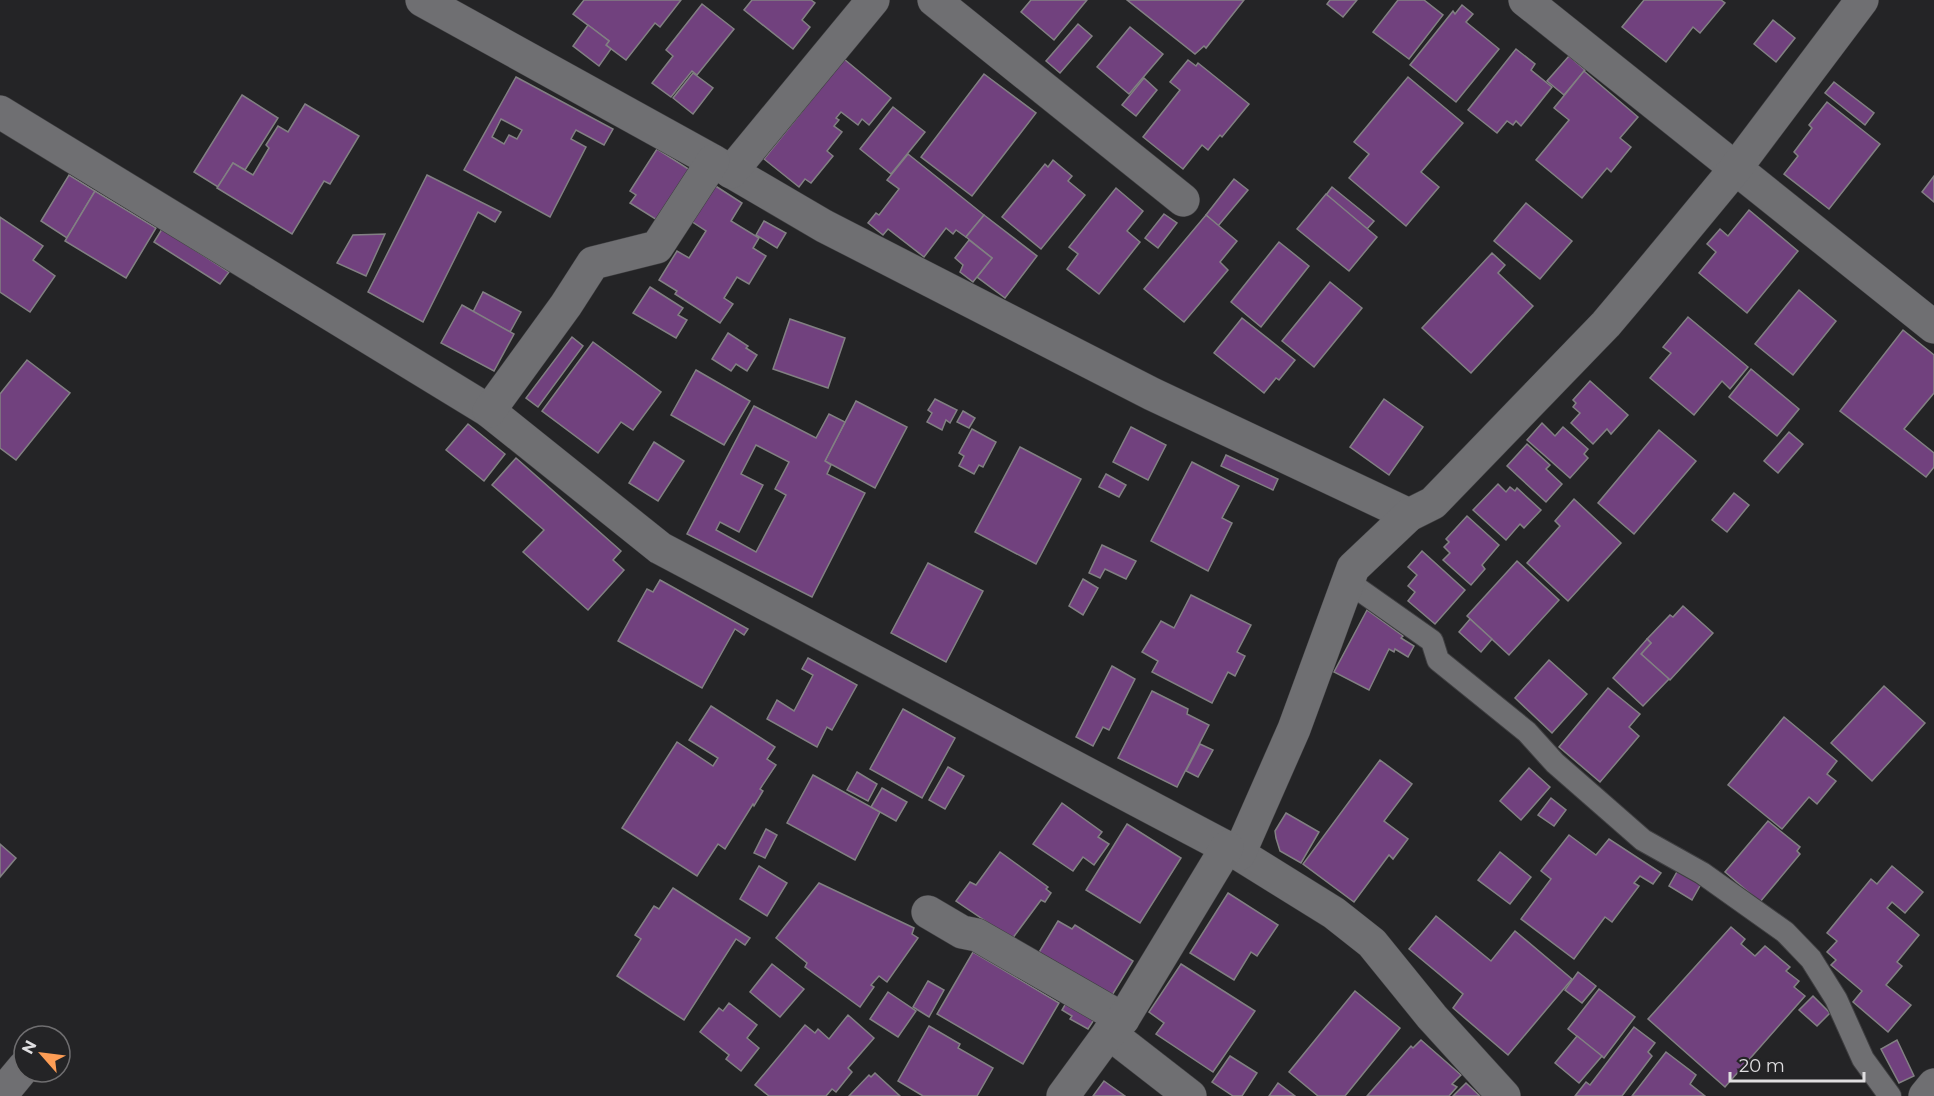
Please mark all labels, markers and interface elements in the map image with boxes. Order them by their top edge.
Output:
north arrow [12,1024,72,1084]
text: N [18,1037,41,1057]
scale bar [1730,1045,1864,1083]
text: 20 m [1739,1055,1785,1077]

